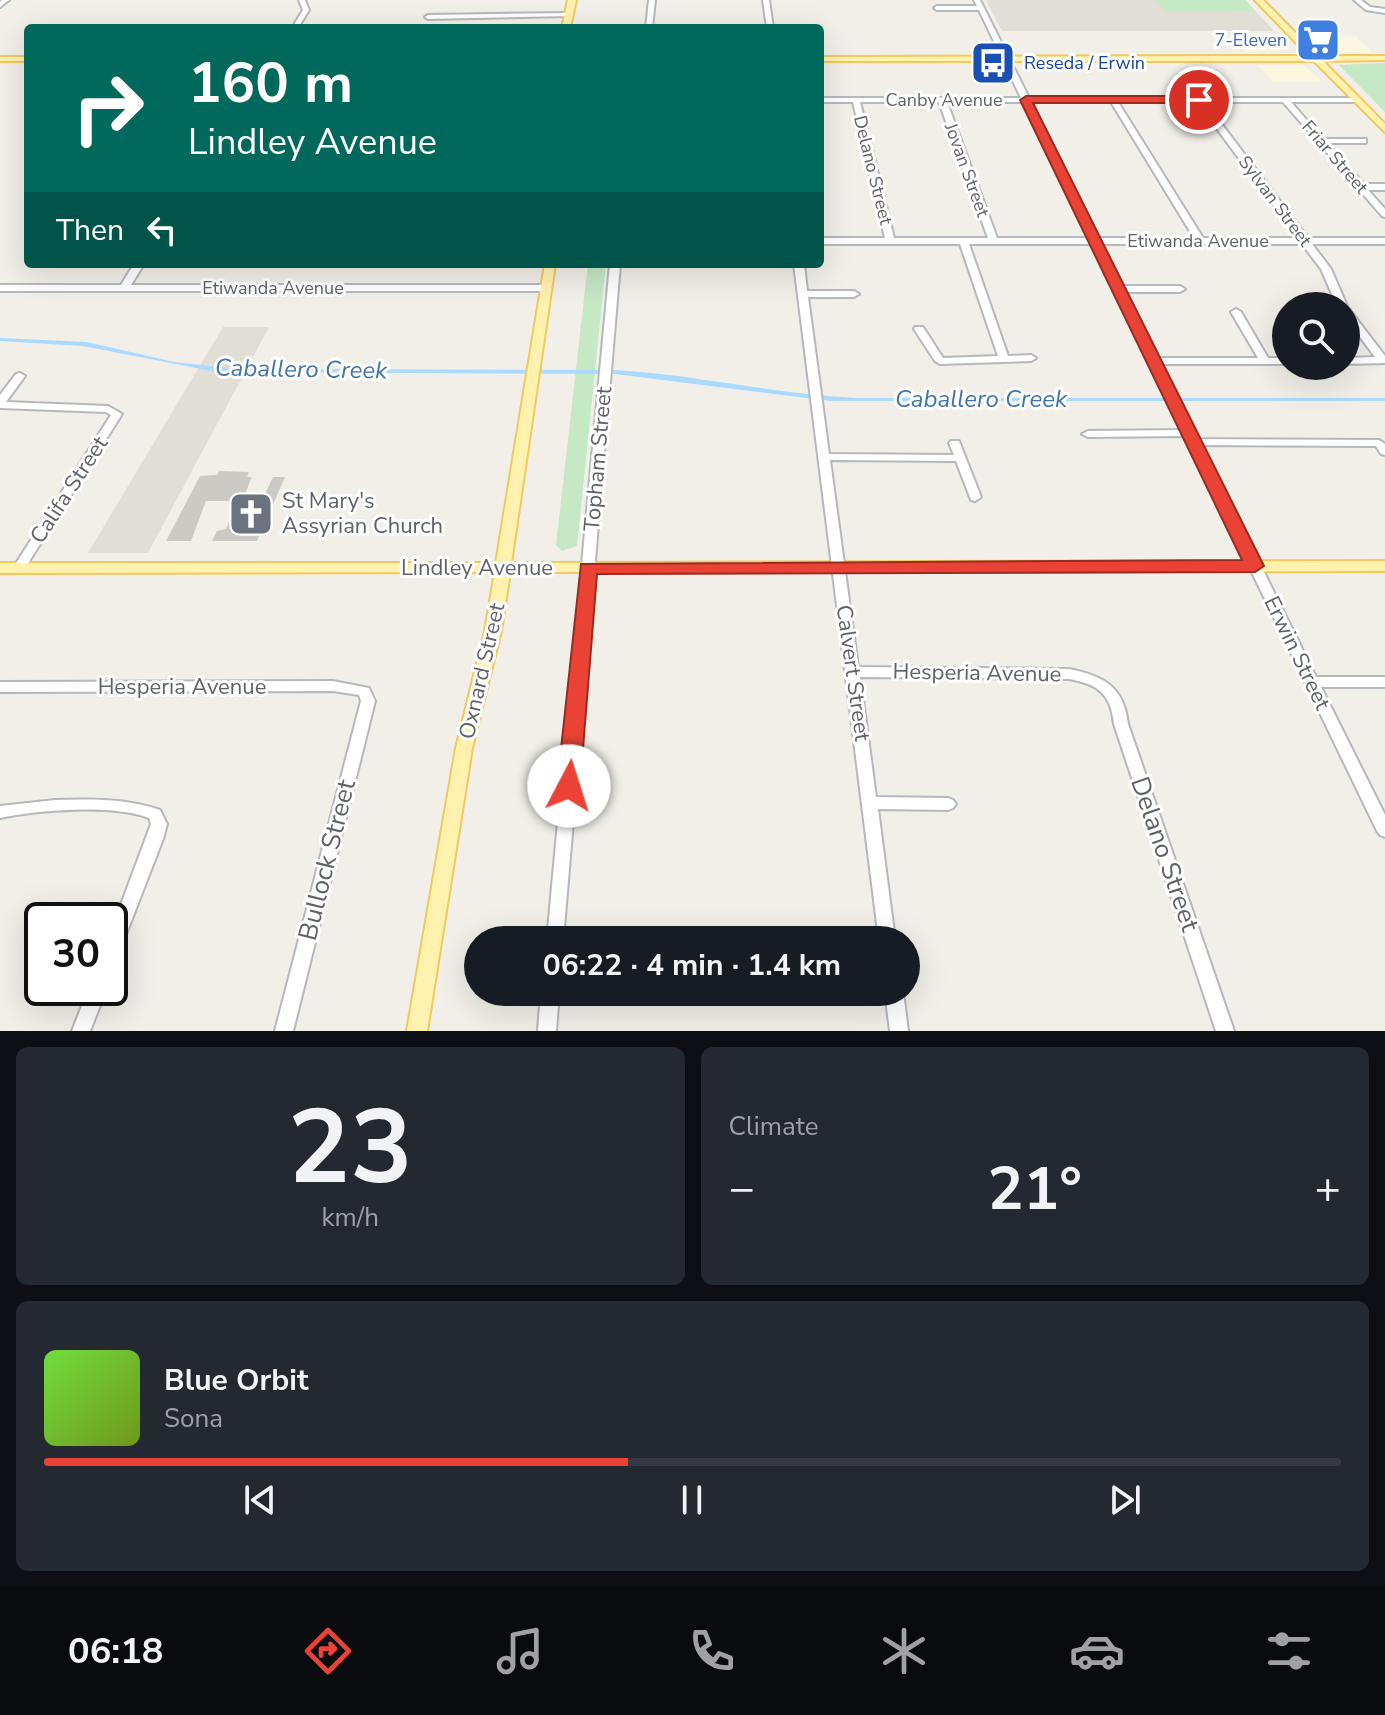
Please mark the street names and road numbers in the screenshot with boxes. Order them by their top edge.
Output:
street label: Canby Avenue [885,88,1003,112]
street label: Delano Street [848,113,898,228]
street label: Friar Street [1296,115,1374,199]
street label: Jovan Street [939,119,995,221]
street label: Sylvan Street [1233,151,1317,252]
street label: Etiwanda Avenue [1127,229,1269,253]
street label: Etiwanda Avenue [202,276,344,300]
street label: Topham Street [577,385,619,533]
street label: Califa Street [23,430,115,549]
street label: Lindley Avenue [401,553,553,583]
street label: Erwin Street [1257,591,1338,715]
street label: Oxnard Street [452,600,512,742]
street label: Calvert Street [829,603,877,743]
street label: Hesperia Avenue [892,657,1062,689]
street label: Hesperia Avenue [98,672,266,702]
street label: Delano Street [1122,772,1208,937]
street label: Bullock Street [290,775,364,944]

